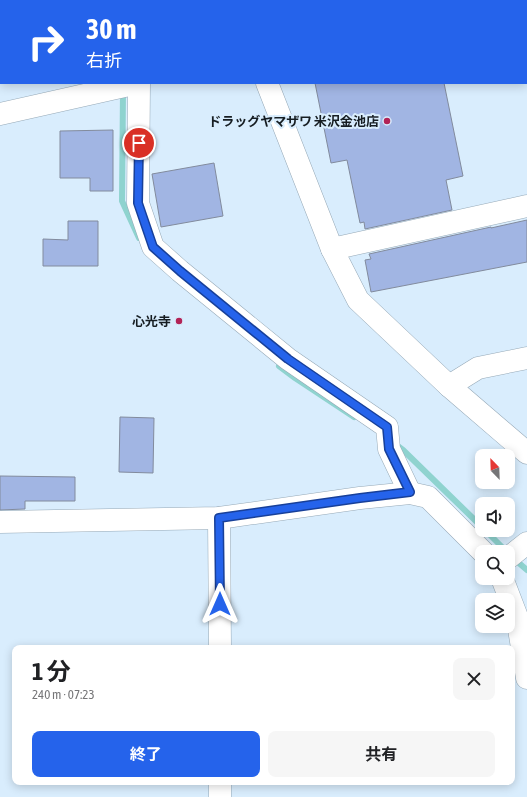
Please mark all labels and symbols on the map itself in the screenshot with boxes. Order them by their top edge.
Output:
place label: ドラッグヤマザワ 米沢金池店 [208,114,379,129]
marker: ドラッグヤマザワ 米沢金池店 [382,116,392,126]
pin [122,126,156,160]
place label: 心光寺 [132,314,171,329]
marker: 心光寺 [174,316,184,326]
north arrow [475,449,515,489]
position arrow [199,583,241,625]

